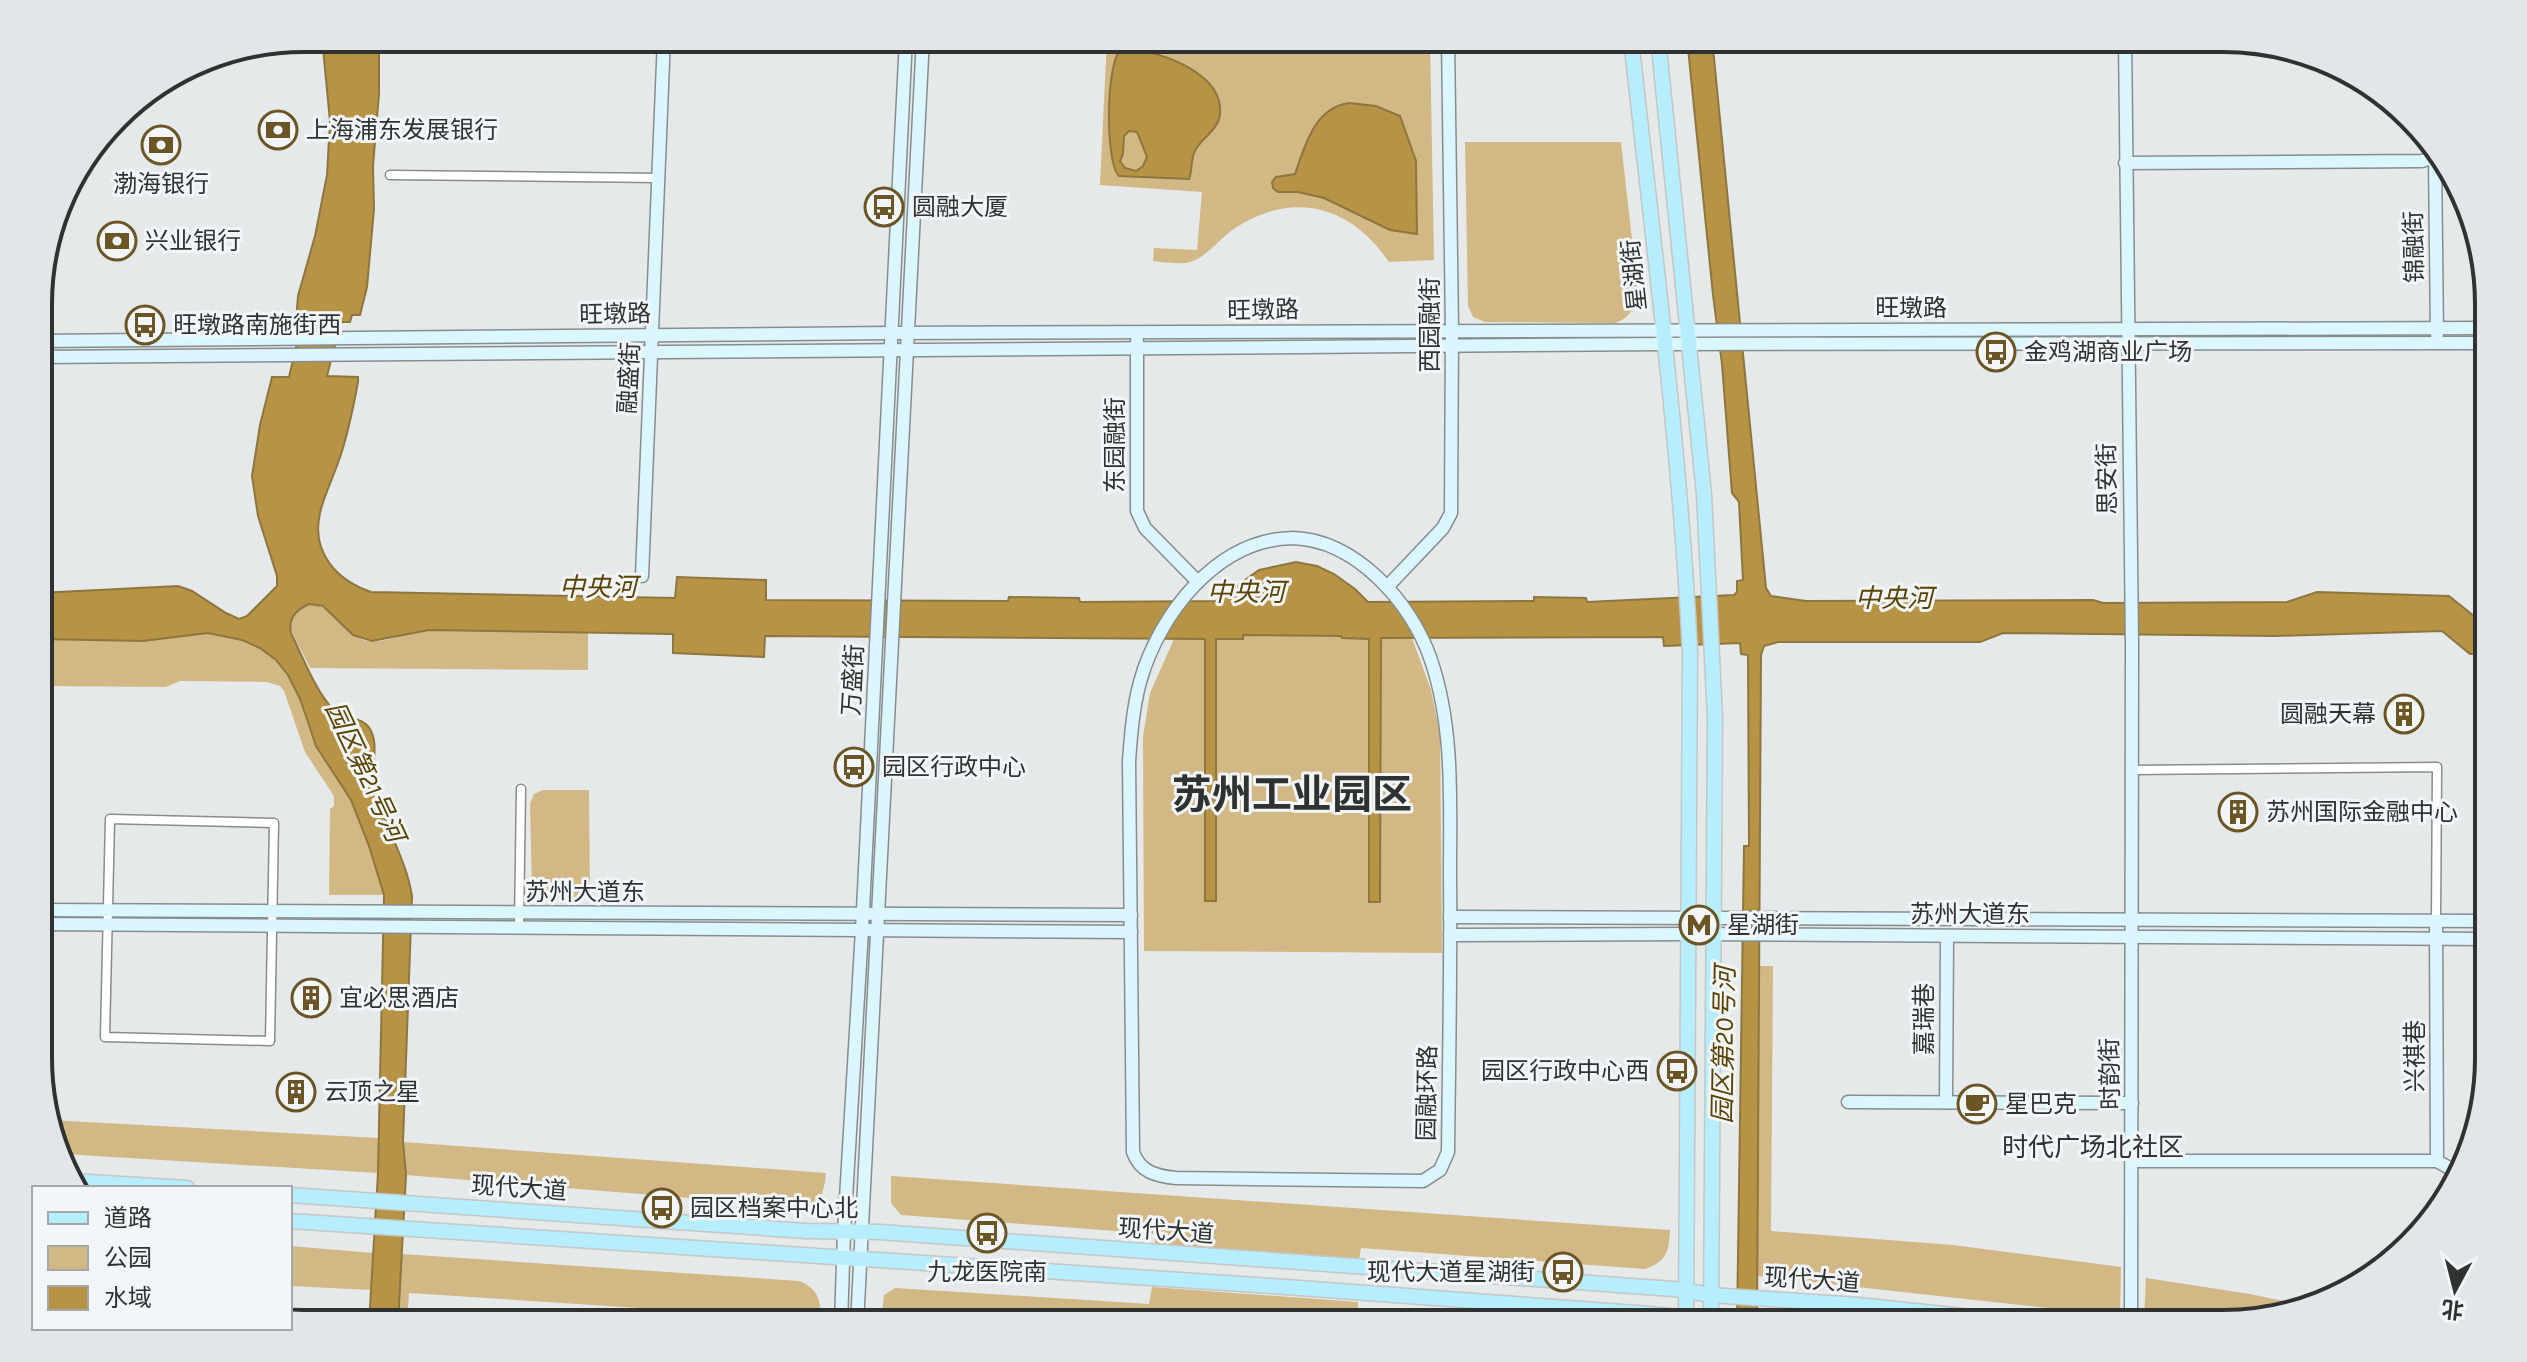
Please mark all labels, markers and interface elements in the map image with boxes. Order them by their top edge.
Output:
bank icon: 上海浦东发展银行 [257,109,299,151]
place label: 上海浦东发展银行 [306,116,498,144]
bank icon: 渤海银行 [140,124,182,166]
place label: 渤海银行 [113,170,209,198]
bus stop icon: 圆融大厦 [863,186,905,228]
place label: 圆融大厦 [912,193,1008,221]
street label: 锦融街 [2399,211,2429,283]
bank icon: 兴业银行 [96,220,138,262]
place label: 兴业银行 [145,227,241,255]
street label: 星湖街 [1616,238,1652,312]
street label: 西园融街 [1416,277,1444,373]
street label: 旺墩路 [1875,294,1947,322]
street label: 旺墩路 [1227,295,1299,325]
street label: 旺墩路 [579,299,651,329]
bus stop icon: 旺墩路南施街西 [124,304,166,346]
place label: 旺墩路南施街西 [173,311,341,339]
bus stop icon: 金鸡湖商业广场 [1975,331,2017,373]
place label: 金鸡湖商业广场 [2024,338,2192,366]
street label: 融盛街 [613,341,645,415]
street label: 东园融街 [1101,397,1129,493]
street label: 思安街 [2092,443,2122,515]
water label: 中央河 [559,572,642,603]
water label: 中央河 [1207,577,1290,608]
water label: 中央河 [1855,583,1938,614]
street label: 万盛街 [837,643,869,717]
building icon: 圆融天幕 [2383,693,2425,735]
water label: 园区第21号河 [319,697,413,852]
place label: 圆融天幕 [2280,700,2376,728]
bus stop icon: 园区行政中心 [833,746,875,788]
place label: 园区行政中心 [882,753,1026,781]
district label: 苏州工业园区 [1172,771,1412,818]
building icon: 苏州国际金融中心 [2217,791,2259,833]
place label: 苏州国际金融中心 [2266,798,2458,826]
street label: 苏州大道东 [525,878,645,906]
street label: 苏州大道东 [1910,900,2030,928]
metro station icon: 星湖街 [1678,904,1720,946]
place label: 星湖街 [1727,911,1799,939]
water label: 园区第20号河 [1707,961,1741,1124]
building icon: 宜必思酒店 [290,977,332,1019]
street label: 嘉瑞巷 [1910,983,1938,1055]
place label: 宜必思酒店 [339,984,459,1012]
street label: 兴祺巷 [2401,1020,2429,1092]
street label: 时韵街 [2095,1038,2125,1110]
street label: 园融环路 [1412,1045,1442,1141]
bus stop icon: 园区行政中心西 [1656,1050,1698,1092]
place label: 园区行政中心西 [1481,1057,1649,1085]
building icon: 云顶之星 [275,1071,317,1113]
place label: 云顶之星 [324,1078,420,1106]
cafe icon: 星巴克 [1956,1083,1998,1125]
place label: 星巴克 [2005,1090,2077,1118]
district label: 时代广场北社区 [2002,1132,2184,1163]
street label: 现代大道 [470,1171,568,1205]
legend [32,1186,292,1330]
bus stop icon: 园区档案中心北 [641,1187,683,1229]
place label: 园区档案中心北 [690,1194,858,1222]
text: 道路 [104,1204,152,1232]
bus stop icon: 九龙医院南 [966,1212,1008,1254]
street label: 现代大道 [1117,1214,1215,1248]
text: 公园 [104,1244,152,1272]
north arrow [2415,1250,2495,1330]
bus stop icon: 现代大道星湖街 [1542,1251,1584,1293]
place label: 九龙医院南 [927,1258,1047,1286]
place label: 现代大道星湖街 [1367,1258,1535,1286]
street label: 现代大道 [1763,1263,1861,1297]
text: 水域 [104,1284,152,1312]
text: 北 [2440,1295,2465,1323]

